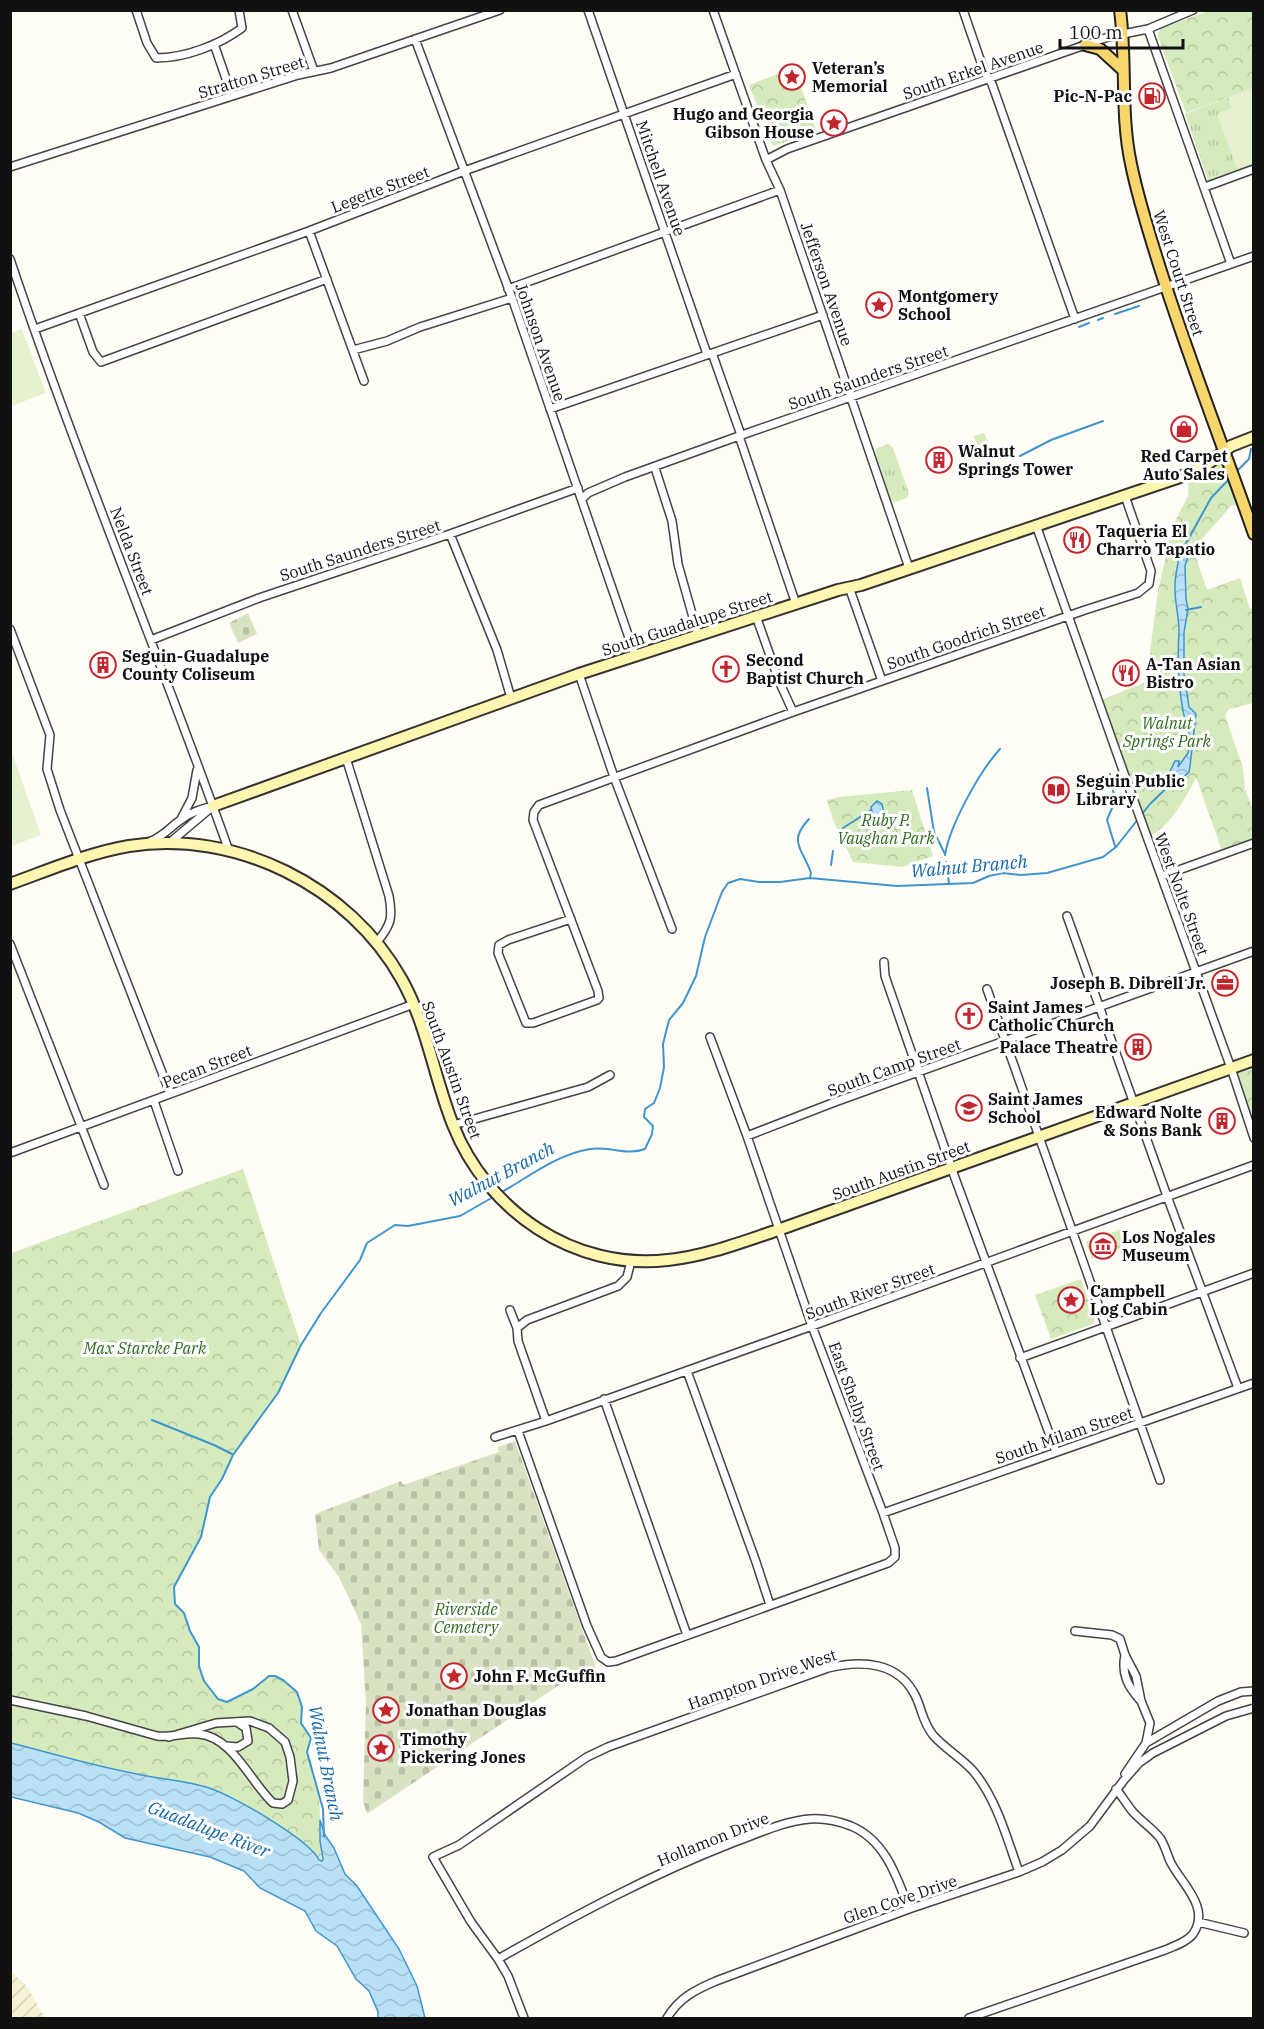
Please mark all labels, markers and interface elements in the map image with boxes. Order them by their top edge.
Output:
scale bar [1060,12,1183,50]
text: 100 m [1069,21,1123,44]
street label: South Erkel Avenue [900,37,1046,103]
street label: Stratton Street [196,51,307,103]
place label: Veteran’s Memorial [812,58,888,96]
place icon: Veteran’s Memorial [777,62,807,92]
fuel station icon: Pic-N-Pac [1137,81,1167,111]
place label: Pic-N-Pac [1054,86,1132,106]
place label: Hugo and Georgia Gibson House [673,104,814,142]
place icon: Hugo and Georgia Gibson House [819,108,849,138]
street label: Mitchell Avenue [632,118,690,238]
street label: Legette Street [328,161,432,217]
street label: West Court Street [1149,208,1209,339]
street label: Jefferson Avenue [797,220,857,348]
street label: Johnson Avenue [511,280,571,404]
place label: Montgomery School [898,286,999,324]
place icon: Montgomery School [864,290,894,320]
street label: South Saunders Street [785,340,951,414]
shop icon: Red Carpet Auto Sales [1169,414,1199,444]
place label: Walnut Springs Tower [958,441,1073,479]
building icon: Walnut Springs Tower [924,445,954,475]
place label: Red Carpet Auto Sales [1140,446,1228,484]
street label: Nelda Street [106,504,158,598]
street label: South Saunders Street [277,514,443,585]
place label: Taqueria El Charro Tapatio [1096,521,1215,559]
restaurant icon: Taqueria El Charro Tapatio [1062,525,1092,555]
street label: South Guadalupe Street [599,586,775,660]
street label: South Goodrich Street [884,600,1048,674]
place label: Seguin-Guadalupe County Coliseum [122,646,269,684]
building icon: Seguin-Guadalupe County Coliseum [88,650,118,680]
place label: Second Baptist Church [746,650,864,688]
church icon: Second Baptist Church [711,654,741,684]
place label: A-Tan Asian Bistro [1146,654,1241,692]
restaurant icon: A-Tan Asian Bistro [1111,658,1141,688]
park label: Walnut Springs Park [1122,713,1212,751]
place label: Seguin Public Library [1076,771,1185,809]
library icon: Seguin Public Library [1041,775,1071,805]
park label: Ruby P. Vaughan Park [837,810,935,848]
street label: West Nolte Street [1150,830,1214,959]
water label: Walnut Branch [910,849,1028,883]
office icon: Joseph B. Dibrell Jr. [1210,968,1240,998]
place label: Joseph B. Dibrell Jr. [1050,973,1206,993]
place label: Saint James Catholic Church [988,997,1114,1035]
street label: South Austin Street [418,998,486,1142]
church icon: Saint James Catholic Church [954,1001,984,1031]
building icon: Palace Theatre [1123,1032,1153,1062]
street label: South Camp Street [825,1033,964,1100]
place label: Palace Theatre [999,1037,1118,1057]
street label: Pecan Street [159,1040,255,1092]
place label: Saint James School [988,1089,1083,1127]
school or university icon: Saint James School [954,1093,984,1123]
place label: Edward Nolte & Sons Bank [1095,1102,1202,1140]
building icon: Edward Nolte & Sons Bank [1207,1106,1237,1136]
water label: Walnut Branch [444,1136,558,1212]
street label: South Austin Street [829,1136,973,1204]
place label: Los Nogales Museum [1122,1227,1216,1265]
museum icon: Los Nogales Museum [1088,1231,1118,1261]
street label: South River Street [803,1258,938,1324]
place label: Campbell Log Cabin [1090,1281,1168,1319]
place icon: Campbell Log Cabin [1056,1285,1086,1315]
park label: Max Starcke Park [82,1338,207,1358]
street label: East Shelby Street [824,1339,890,1473]
street label: South Milam Street [993,1402,1136,1468]
park label: Riverside Cemetery [434,1599,500,1637]
street label: Hampton Drive West [685,1644,839,1714]
place icon: John F. McGuffin [439,1661,469,1691]
place label: John F. McGuffin [474,1666,606,1686]
place icon: Jonathan Douglas [371,1695,401,1725]
place label: Jonathan Douglas [406,1700,546,1720]
water label: Walnut Branch [304,1703,348,1823]
place label: Timothy Pickering Jones [400,1729,526,1767]
place icon: Timothy Pickering Jones [366,1733,396,1763]
water label: Guadalupe River [145,1795,274,1863]
street label: Hollamon Drive [654,1808,772,1870]
street label: Glen Cove Drive [840,1870,960,1928]

